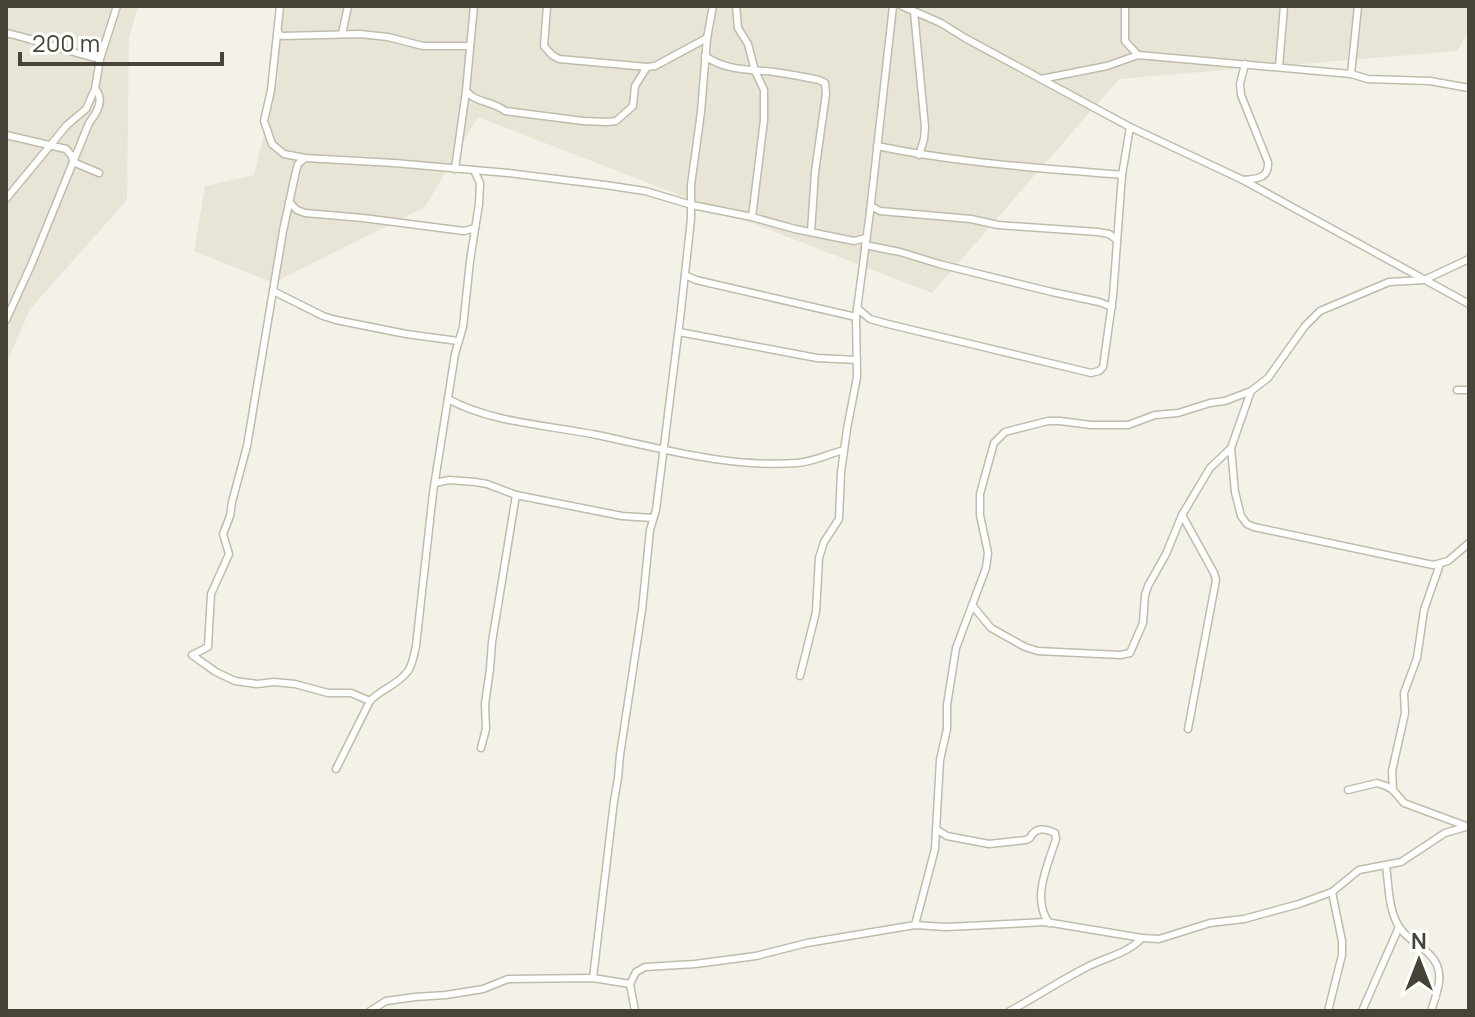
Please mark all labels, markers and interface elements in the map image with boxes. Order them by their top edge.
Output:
scale bar [20,16,222,66]
text: 200 m [32,26,100,59]
north arrow [1379,921,1459,1001]
text: N [1411,926,1427,956]

